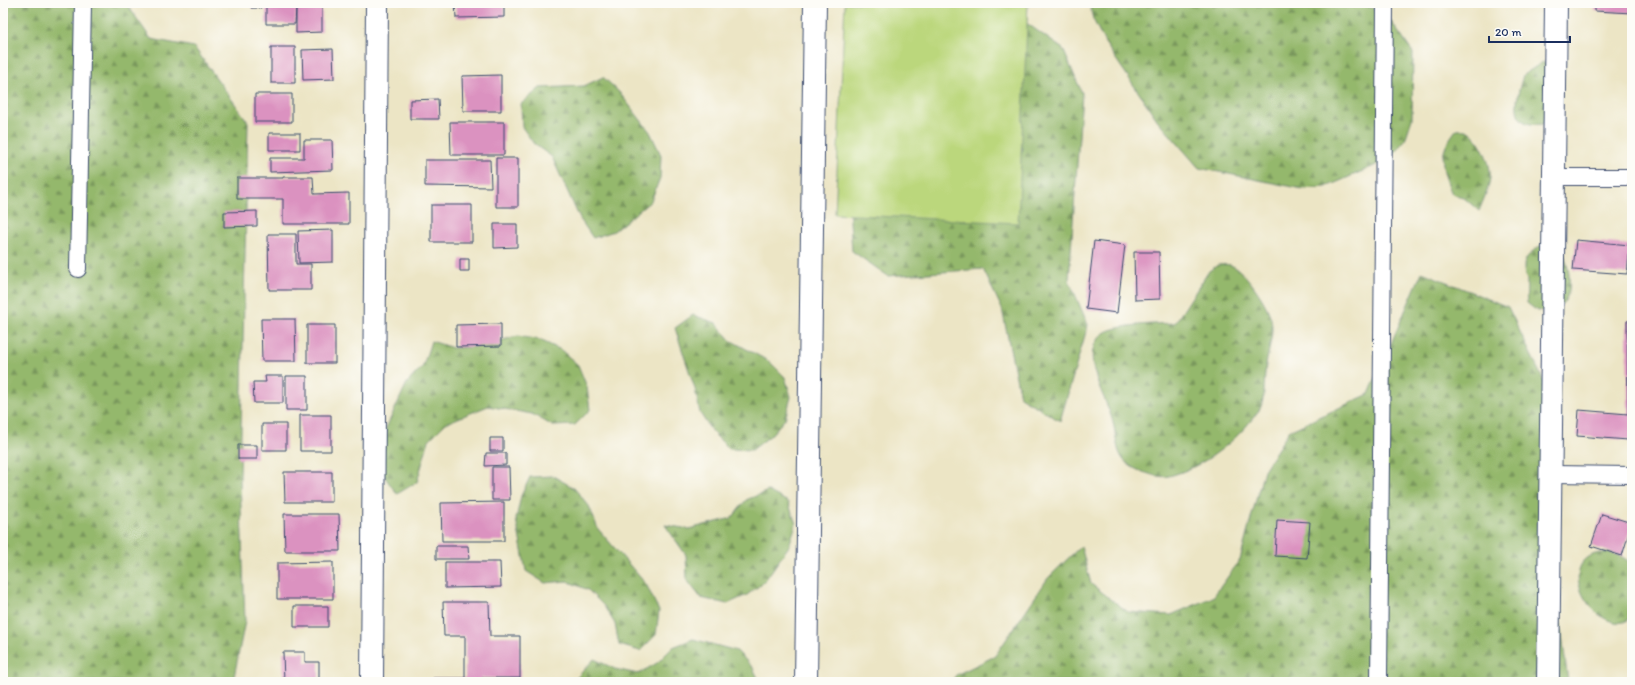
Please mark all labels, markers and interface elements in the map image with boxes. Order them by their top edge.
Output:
scale bar [1489,18,1570,44]
text: 20 m [1495,25,1522,39]

